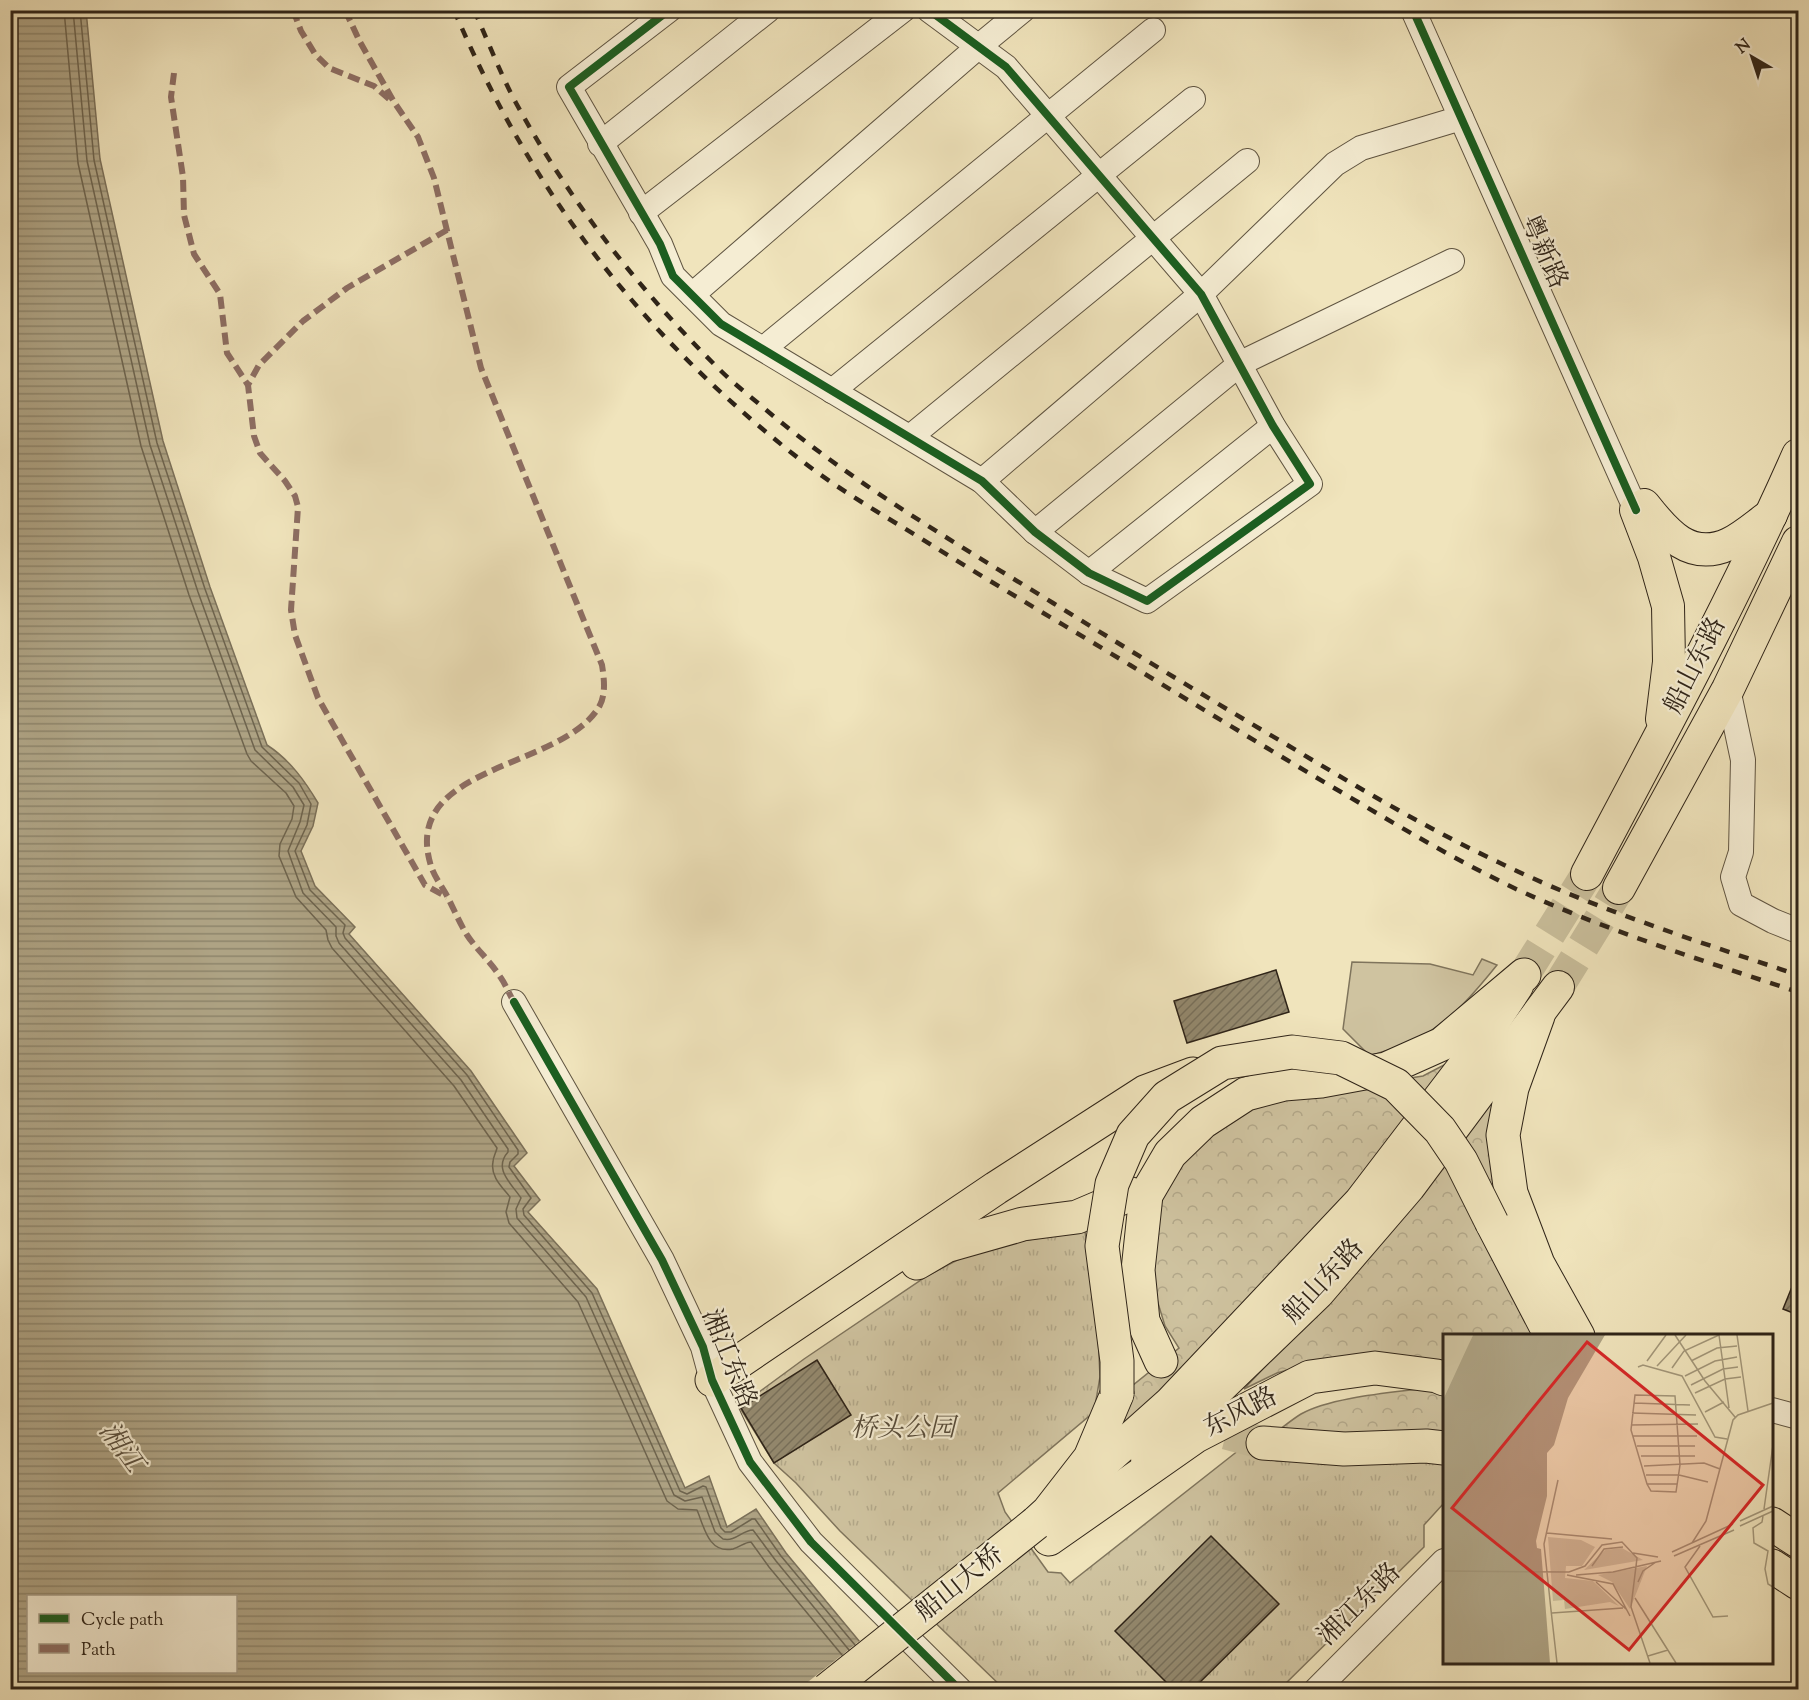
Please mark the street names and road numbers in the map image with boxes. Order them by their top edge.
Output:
street label: 粤新路 [1510,209,1576,295]
street label: 船山东路 [1656,611,1736,721]
street label: 船山东路 [1275,1231,1373,1333]
street label: 湘江东路 [691,1304,765,1414]
street label: 东风路 [1198,1379,1284,1447]
street label: 船山大桥 [908,1537,1012,1631]
street label: 湘江东路 [1310,1555,1410,1655]

